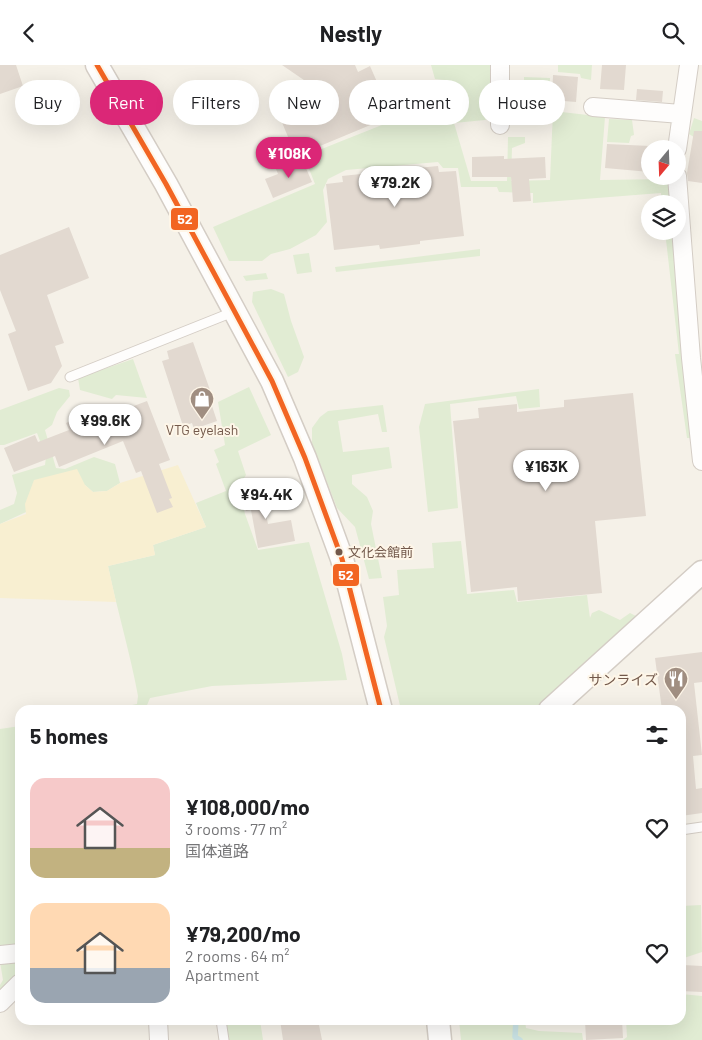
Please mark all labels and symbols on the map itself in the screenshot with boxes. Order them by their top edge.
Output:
pin: ¥108K [254,137,324,179]
north arrow [641,140,686,185]
pin: ¥79.2K [354,165,436,208]
line badge: 52 [170,207,199,231]
text: 52 [177,210,193,227]
shop icon: VTG eyelash [189,386,215,420]
pin: ¥99.6K [64,403,146,446]
place label: VTG eyelash [166,421,238,438]
pin: ¥163K [511,449,581,492]
pin: ¥94.4K [225,477,307,520]
place label: 文化会館前 [348,544,413,560]
marker: 文化会館前 [334,547,344,557]
line badge: 52 [332,563,360,587]
text: 52 [338,566,354,583]
restaurant icon: サンライズ [663,666,689,700]
place label: サンライズ [588,671,658,688]

